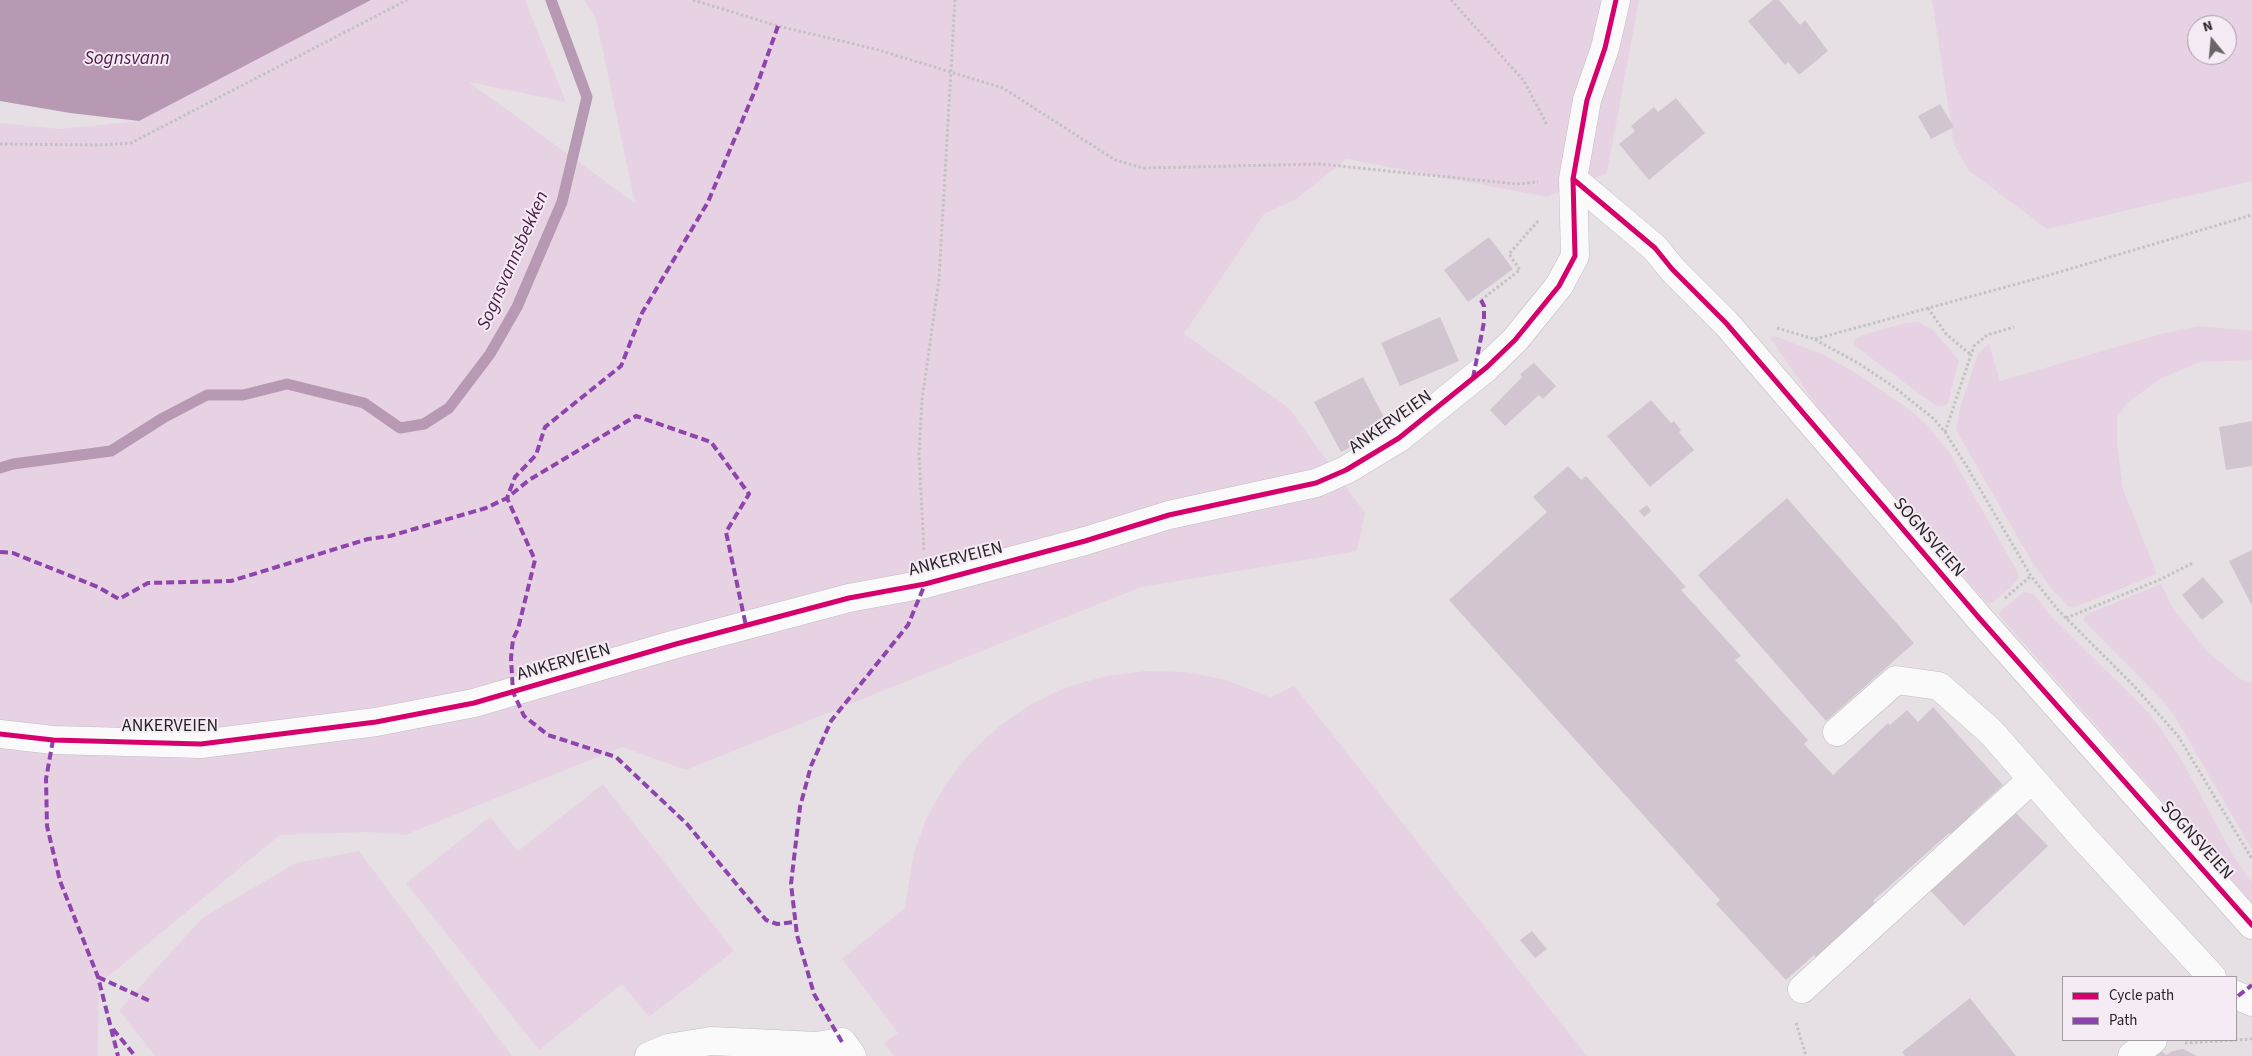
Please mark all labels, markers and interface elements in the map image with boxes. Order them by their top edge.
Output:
north arrow [2187,15,2237,65]
text: N [2201,16,2215,38]
water label: Sognsvann [84,49,170,71]
water label: Sognsvannsbekken [473,188,555,334]
street label: ANKERVEIEN [1345,387,1437,459]
street label: SOGNSVEIEN [1888,494,1968,582]
street label: ANKERVEIEN [907,538,1005,582]
street label: ANKERVEIEN [515,639,613,687]
street label: ANKERVEIEN [122,716,218,738]
street label: SOGNSVEIEN [2155,797,2237,885]
legend [2062,976,2237,1041]
text: Cycle path [2109,985,2174,1006]
text: Path [2109,1010,2137,1031]

